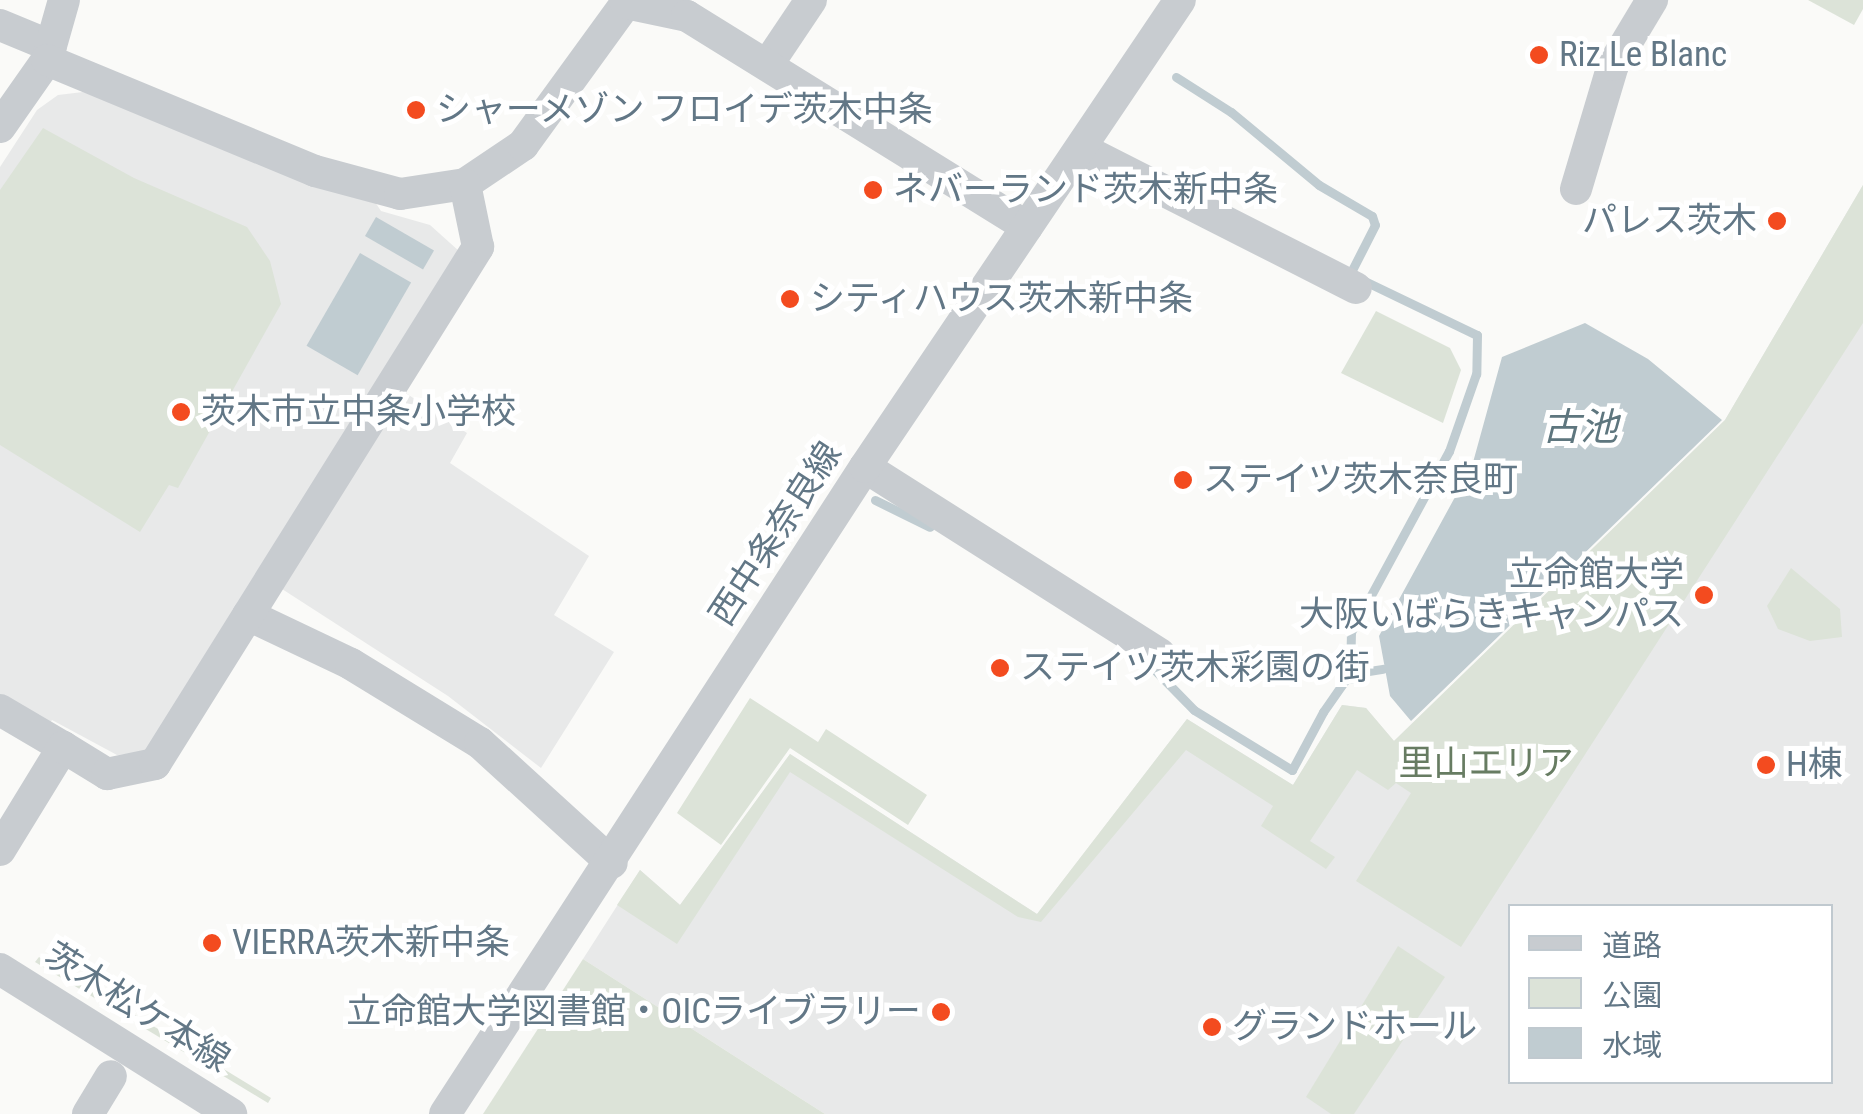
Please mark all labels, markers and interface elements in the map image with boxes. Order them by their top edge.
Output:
place label: Riz Le Blanc [1559,34,1727,76]
marker: Riz Le Blanc [1528,44,1550,66]
place label: シャーメゾン フロイデ茨木中条 [436,89,934,131]
marker: シャーメゾン フロイデ茨木中条 [405,99,427,121]
place label: ネバーランド茨木新中条 [893,169,1278,211]
marker: ネバーランド茨木新中条 [862,179,884,201]
place label: パレス茨木 [1582,200,1757,242]
marker: パレス茨木 [1766,210,1788,232]
place label: シティハウス茨木新中条 [810,278,1195,320]
marker: シティハウス茨木新中条 [779,288,801,310]
place label: 茨木市立中条小学校 [201,391,516,433]
marker: 茨木市立中条小学校 [170,401,192,423]
water label: 古池 [1542,405,1618,451]
street label: 西中条奈良線 [701,435,851,633]
place label: ステイツ茨木奈良町 [1203,459,1518,501]
marker: ステイツ茨木奈良町 [1172,469,1194,491]
place label: 立命館大学 大阪いばらきキャンパス [1299,554,1684,636]
marker: 立命館大学 大阪いばらきキャンパス [1693,584,1715,606]
place label: ステイツ茨木彩園の街 [1020,647,1370,689]
marker: ステイツ茨木彩園の街 [989,657,1011,679]
park label: 里山エリア [1399,743,1573,785]
place label: H棟 [1786,744,1843,786]
marker: H棟 [1755,754,1777,776]
legend [1508,904,1833,1084]
place label: VIERRA茨木新中条 [232,922,510,964]
text: 道路 [1602,928,1662,963]
marker: VIERRA茨木新中条 [201,932,223,954]
street label: 茨木松ケ本線 [37,935,237,1081]
text: 公園 [1602,978,1662,1013]
place label: 立命館大学図書館・OICライブラリー [346,991,921,1033]
marker: 立命館大学図書館・OICライブラリー [930,1001,952,1023]
place label: グランドホール [1232,1006,1477,1048]
marker: グランドホール [1201,1016,1223,1038]
text: 水域 [1602,1028,1662,1063]

